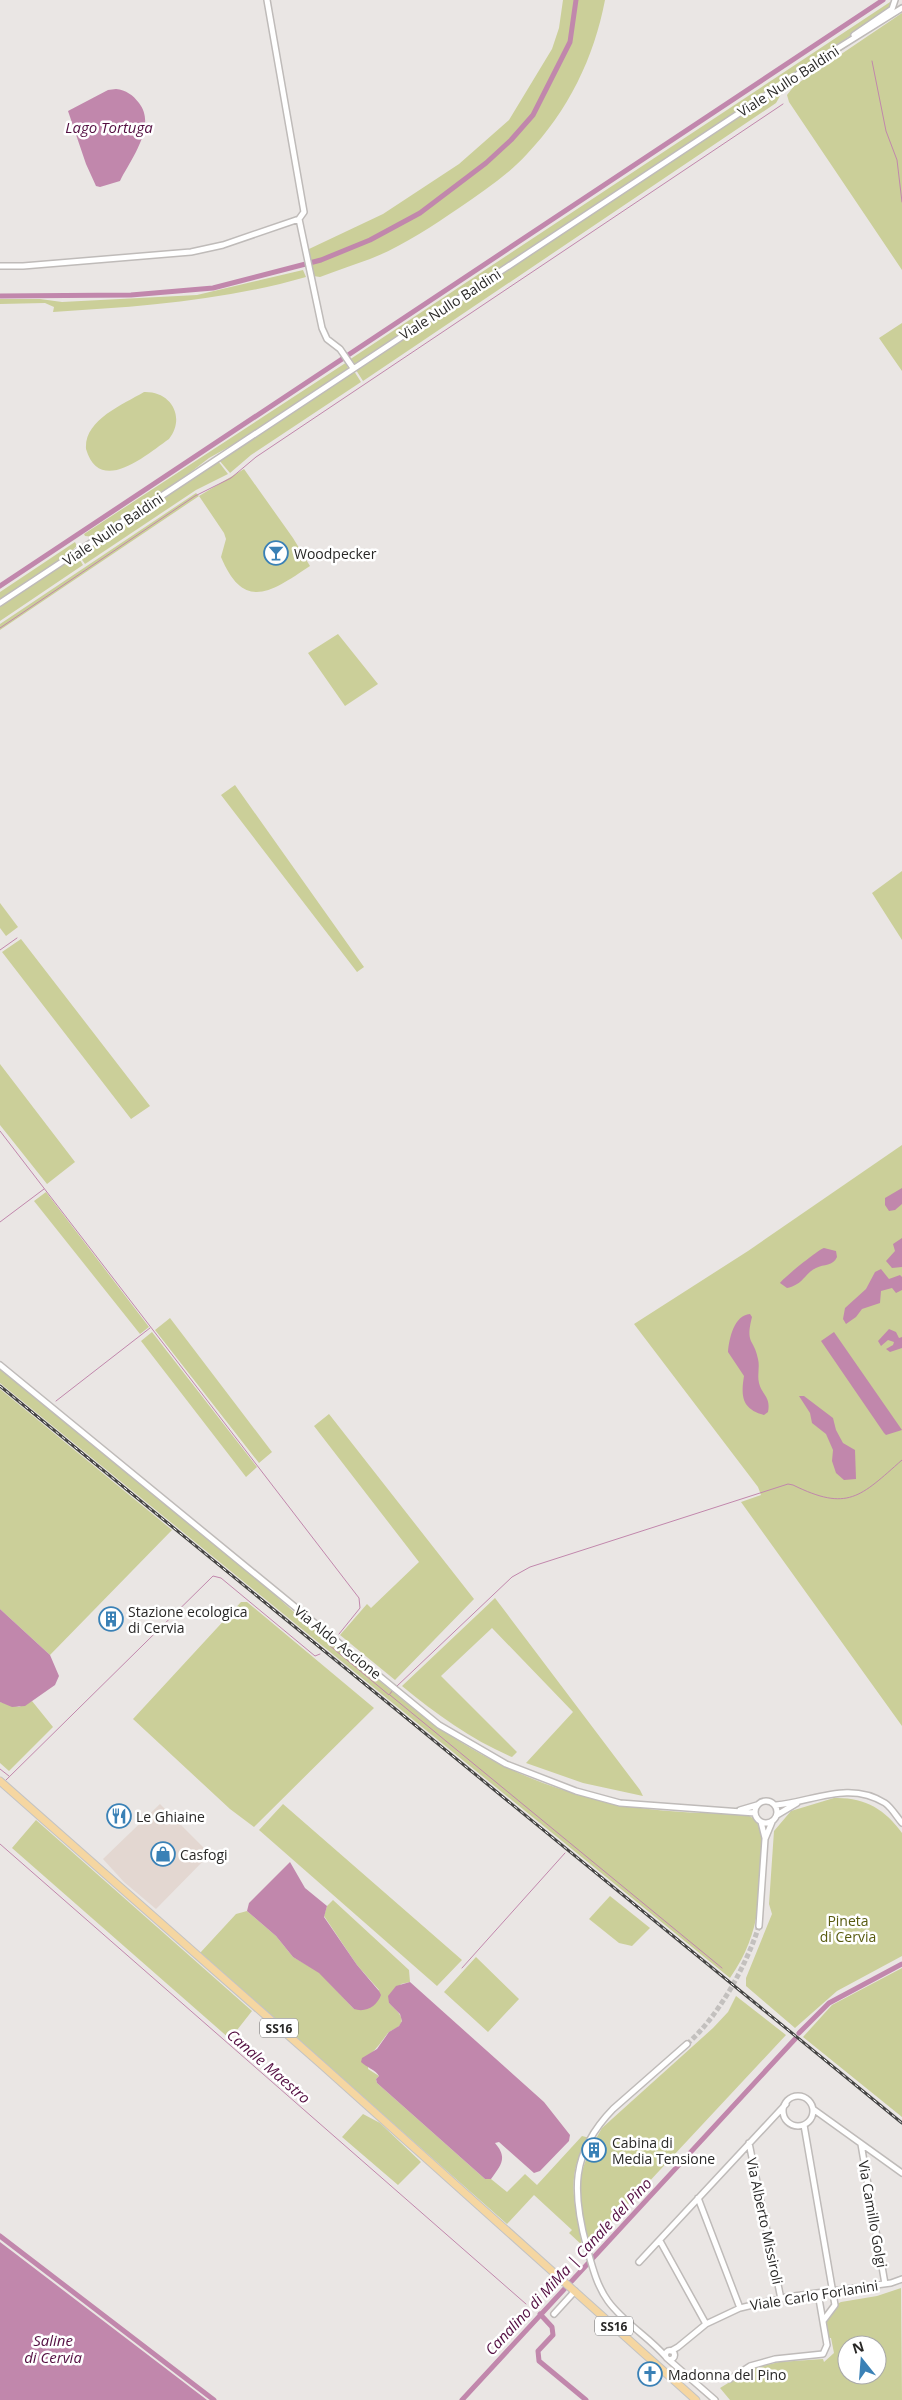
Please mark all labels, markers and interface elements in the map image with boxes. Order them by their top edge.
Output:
street label: Viale Nullo Baldini [734,41,842,121]
water label: Lago Tortuga [65,117,153,137]
street label: Viale Nullo Baldini [396,264,504,344]
street label: Viale Nullo Baldini [59,488,167,570]
bar icon: Woodpecker [263,540,289,566]
place label: Woodpecker [294,544,377,563]
street label: Via Aldo Ascione [290,1601,386,1683]
place label: Stazione ecologica di Cervia [128,1602,248,1637]
building icon: Stazione ecologica di Cervia [98,1606,124,1632]
restaurant icon: Le Ghiaine [106,1803,132,1829]
place label: Le Ghiaine [136,1807,205,1826]
shop icon: Casfogi [150,1841,176,1867]
place label: Casfogi [180,1845,228,1864]
park label: Pineta di Cervia [820,1911,876,1946]
road number: SS16 [260,2019,298,2038]
water label: Canale Maestro [223,2024,315,2108]
place label: Cabina di Media Tensione [612,2133,715,2168]
building icon: Cabina di Media Tensione [581,2137,607,2163]
street label: Via Alberto Missiroli [742,2156,788,2286]
street label: Via Camillo Golgi [854,2159,892,2269]
water label: Canalino di MiMa | Canale del Pino [480,2173,656,2359]
street label: Viale Carlo Forlanini [749,2275,879,2315]
road number: SS16 [595,2316,633,2336]
water label: Saline di Cervia [24,2330,82,2367]
north arrow [837,2335,887,2385]
text: N [850,2336,866,2358]
church icon: Madonna del Pino [637,2361,663,2387]
place label: Madonna del Pino [668,2365,787,2384]

